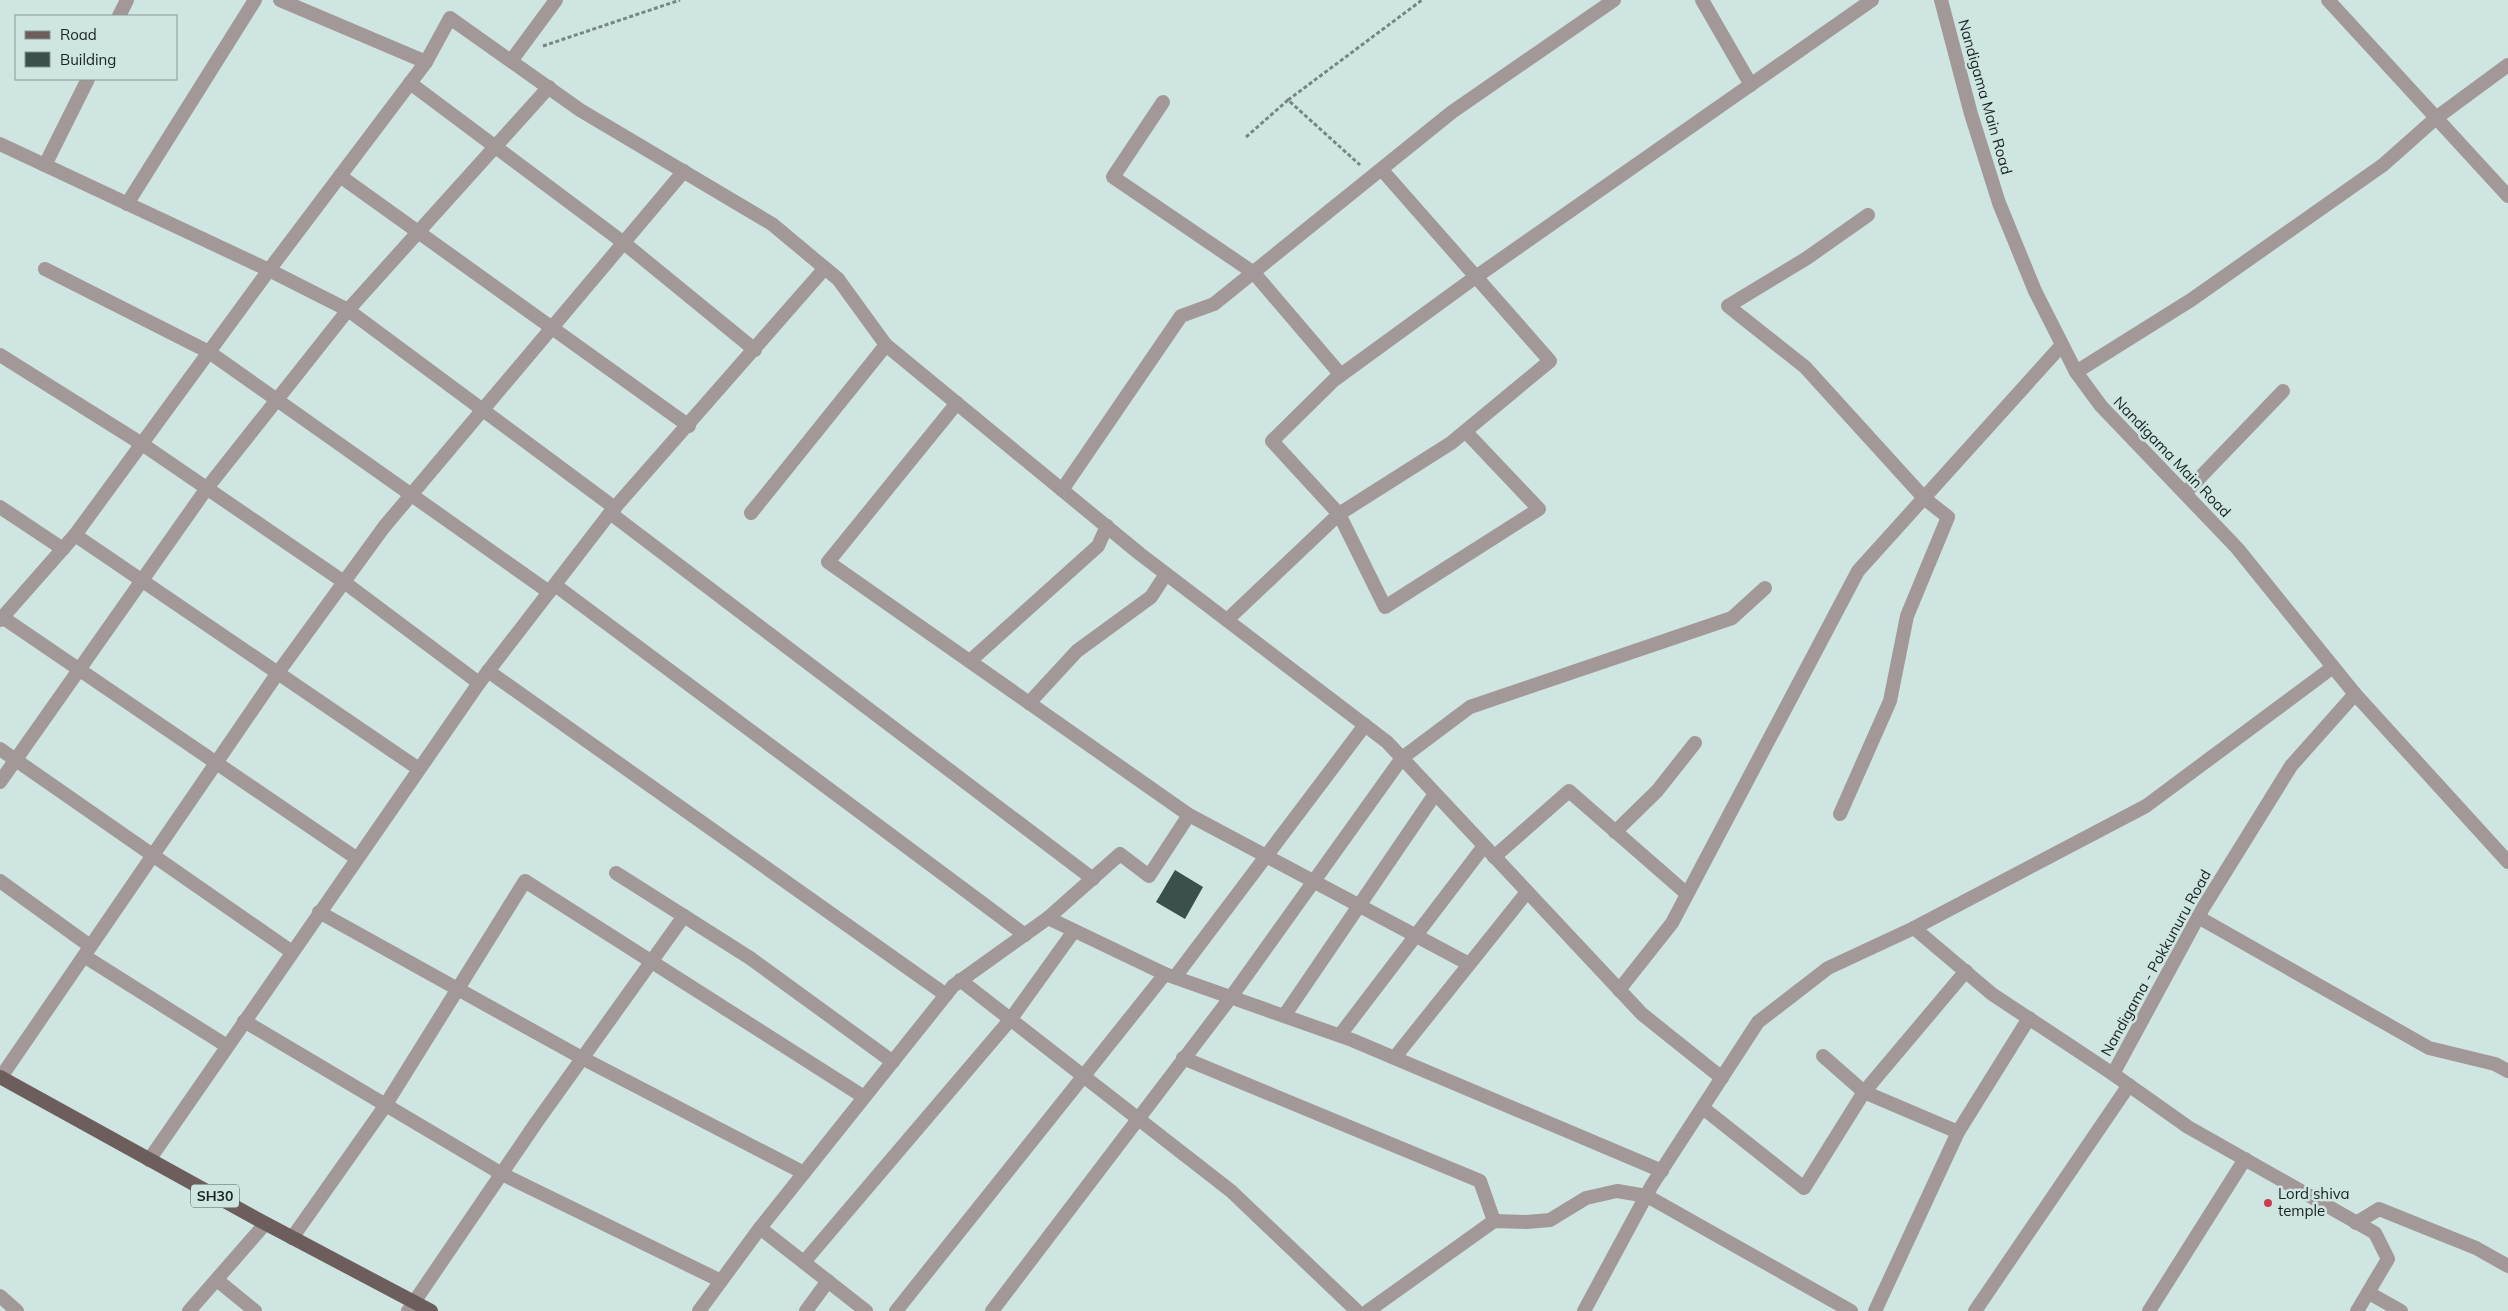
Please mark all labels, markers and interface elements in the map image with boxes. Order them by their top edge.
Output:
legend [15,15,178,80]
street label: Nandigama Main Road [1954,17,2017,177]
text: Road [60,25,97,44]
text: Building [60,50,116,69]
street label: Nandigama Main Road [2110,392,2235,521]
street label: Nandigama - Pokkunuru Road [2096,866,2215,1059]
road number: SH30 [191,1184,239,1208]
place label: Lord shiva temple [2278,1184,2350,1220]
marker: Lord shiva temple [2262,1197,2274,1209]

